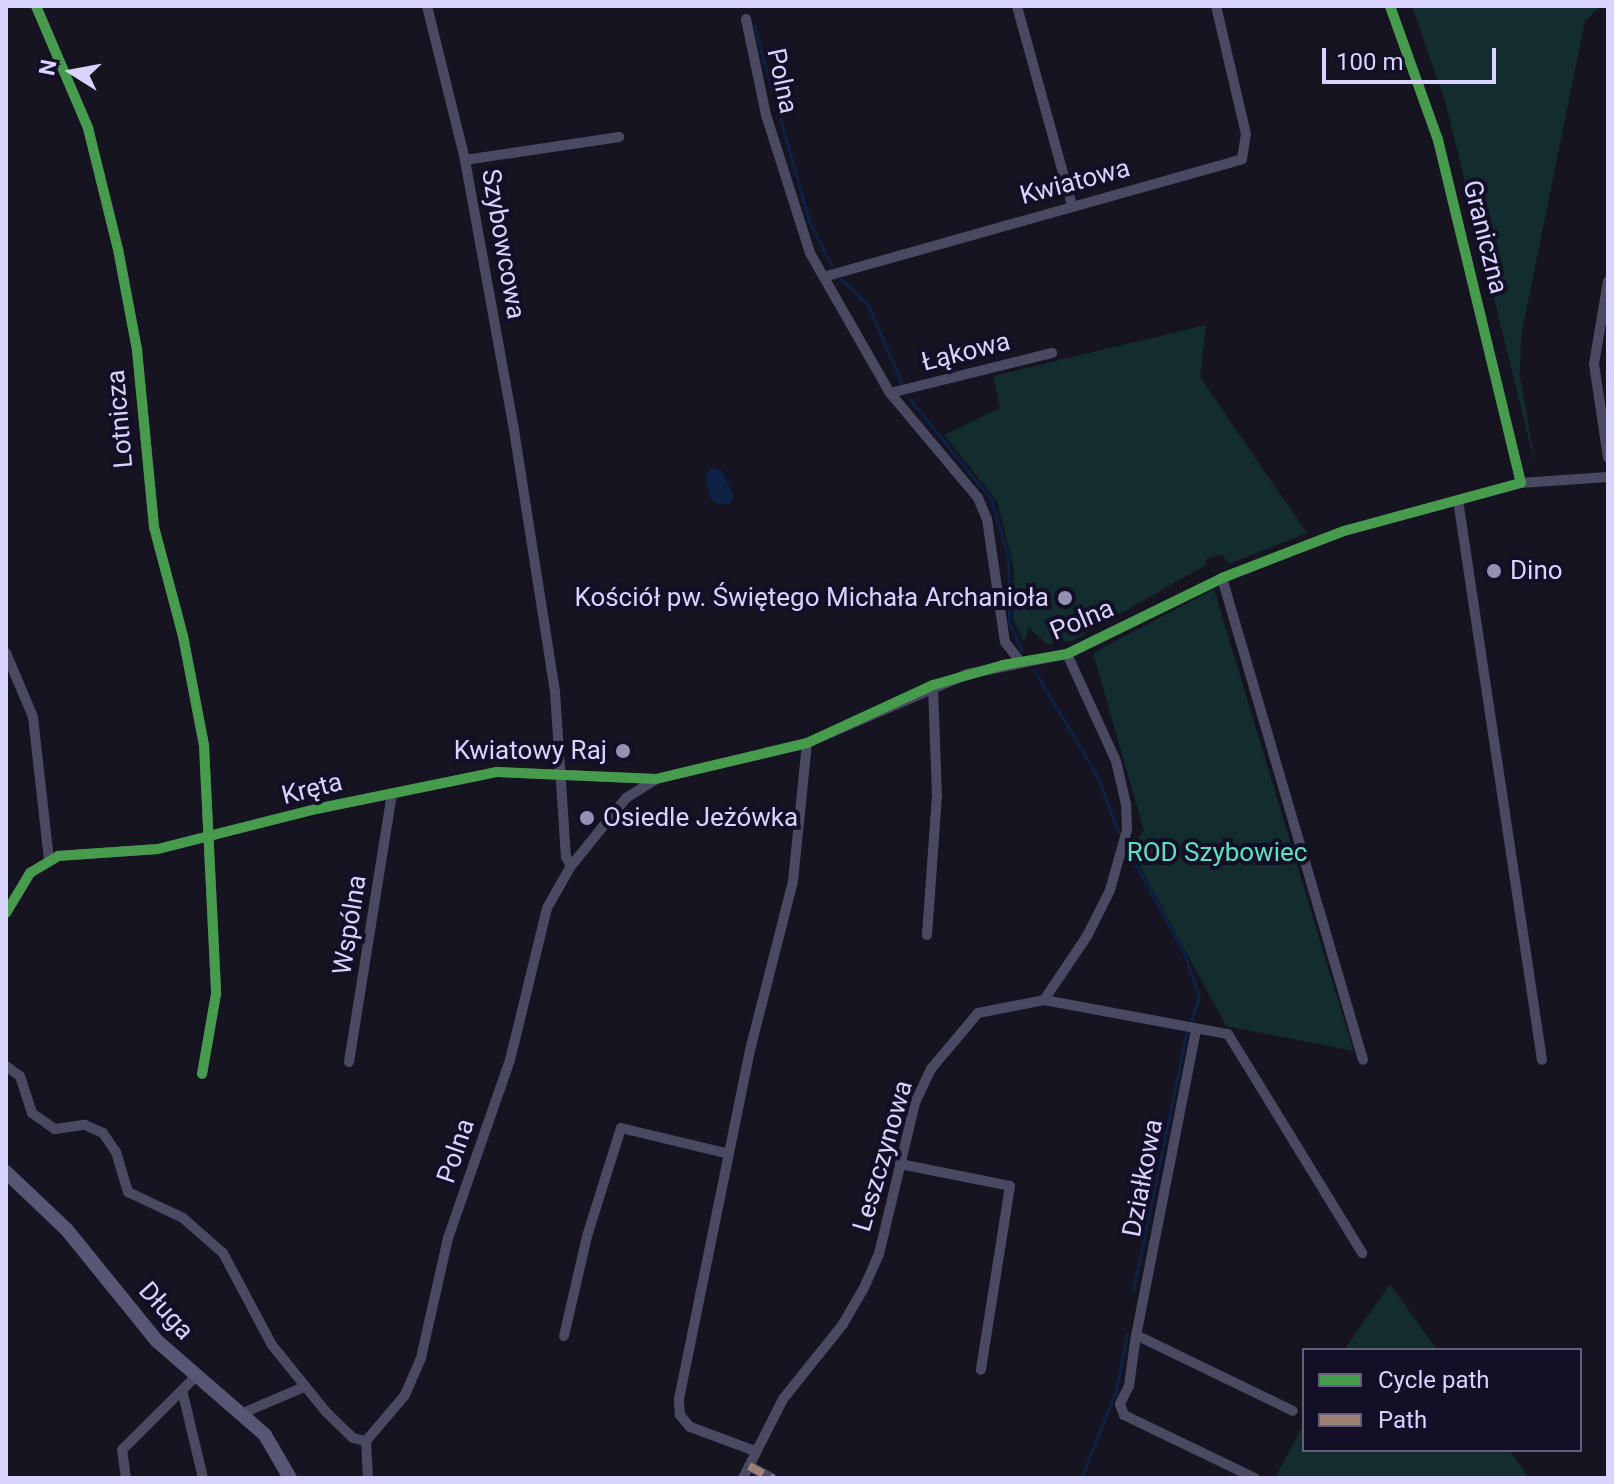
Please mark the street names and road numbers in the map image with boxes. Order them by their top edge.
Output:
street label: Polna [760,46,804,116]
street label: Kwiatowa [1017,152,1133,212]
street label: Szybowcowa [474,167,532,321]
street label: Graniczna [1456,177,1514,297]
street label: Łąkowa [919,326,1013,378]
street label: Lotnicza [100,368,140,470]
street label: Polna [1046,593,1118,647]
street label: Kręta [278,766,346,812]
street label: Wspólna [327,873,373,977]
street label: Leszczynowa [847,1077,919,1235]
street label: Polna [431,1115,481,1187]
street label: Działkowa [1116,1117,1170,1239]
street label: Długa [132,1276,200,1346]

